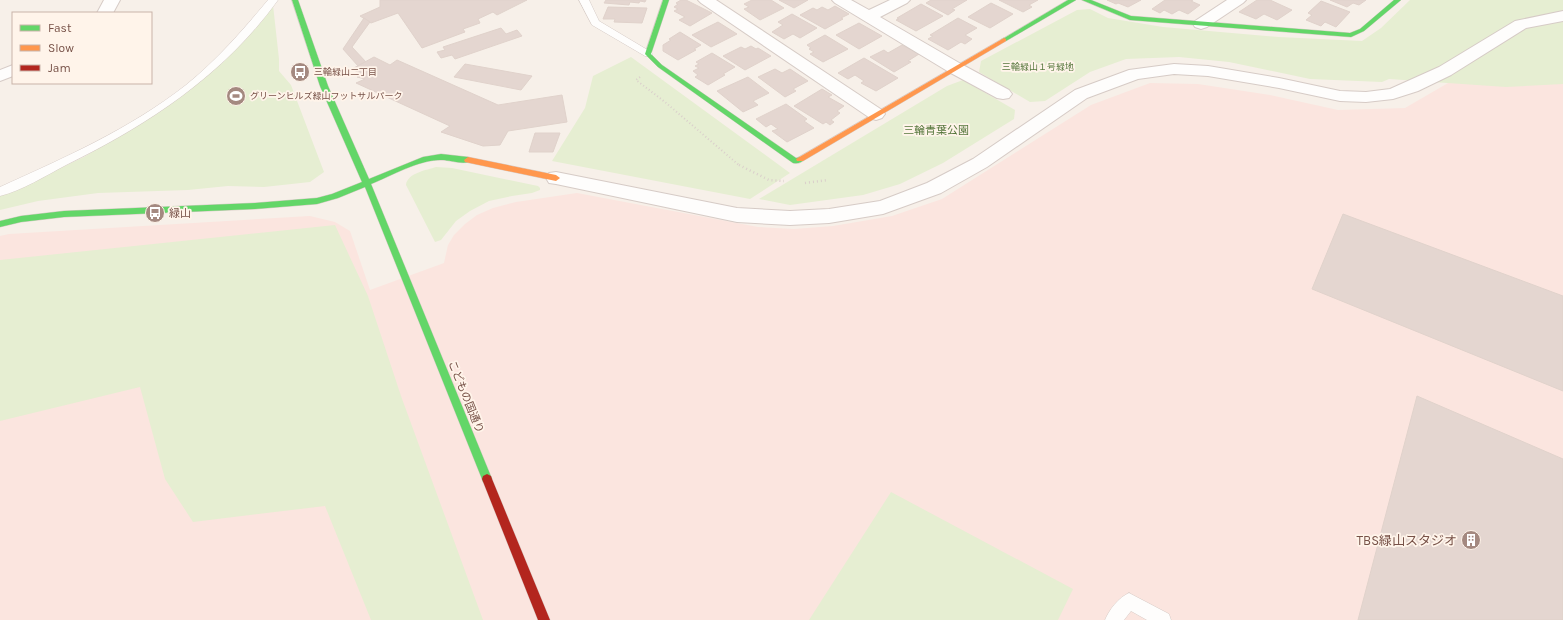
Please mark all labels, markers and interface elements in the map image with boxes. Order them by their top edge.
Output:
legend [12,12,152,84]
text: Fast [48,21,72,35]
text: Slow [48,41,74,55]
text: Jam [48,61,71,75]
bus stop icon: 三輪緑山二丁目 [289,61,311,83]
park label: 三輪緑山１号緑地 [1002,61,1074,72]
place label: 三輪緑山二丁目 [314,66,377,77]
sports icon: グリーンヒルズ緑山フットサルパーク [225,85,247,107]
place label: グリーンヒルズ緑山フットサルパーク [250,91,403,101]
park label: 三輪青葉公園 [903,124,969,137]
bus stop icon: 緑山 [144,202,166,224]
place label: 緑山 [169,207,191,220]
street label: こどもの国通り [446,359,486,435]
building icon: TBS緑山スタジオ [1460,529,1482,551]
place label: TBS緑山スタジオ [1357,533,1457,548]

